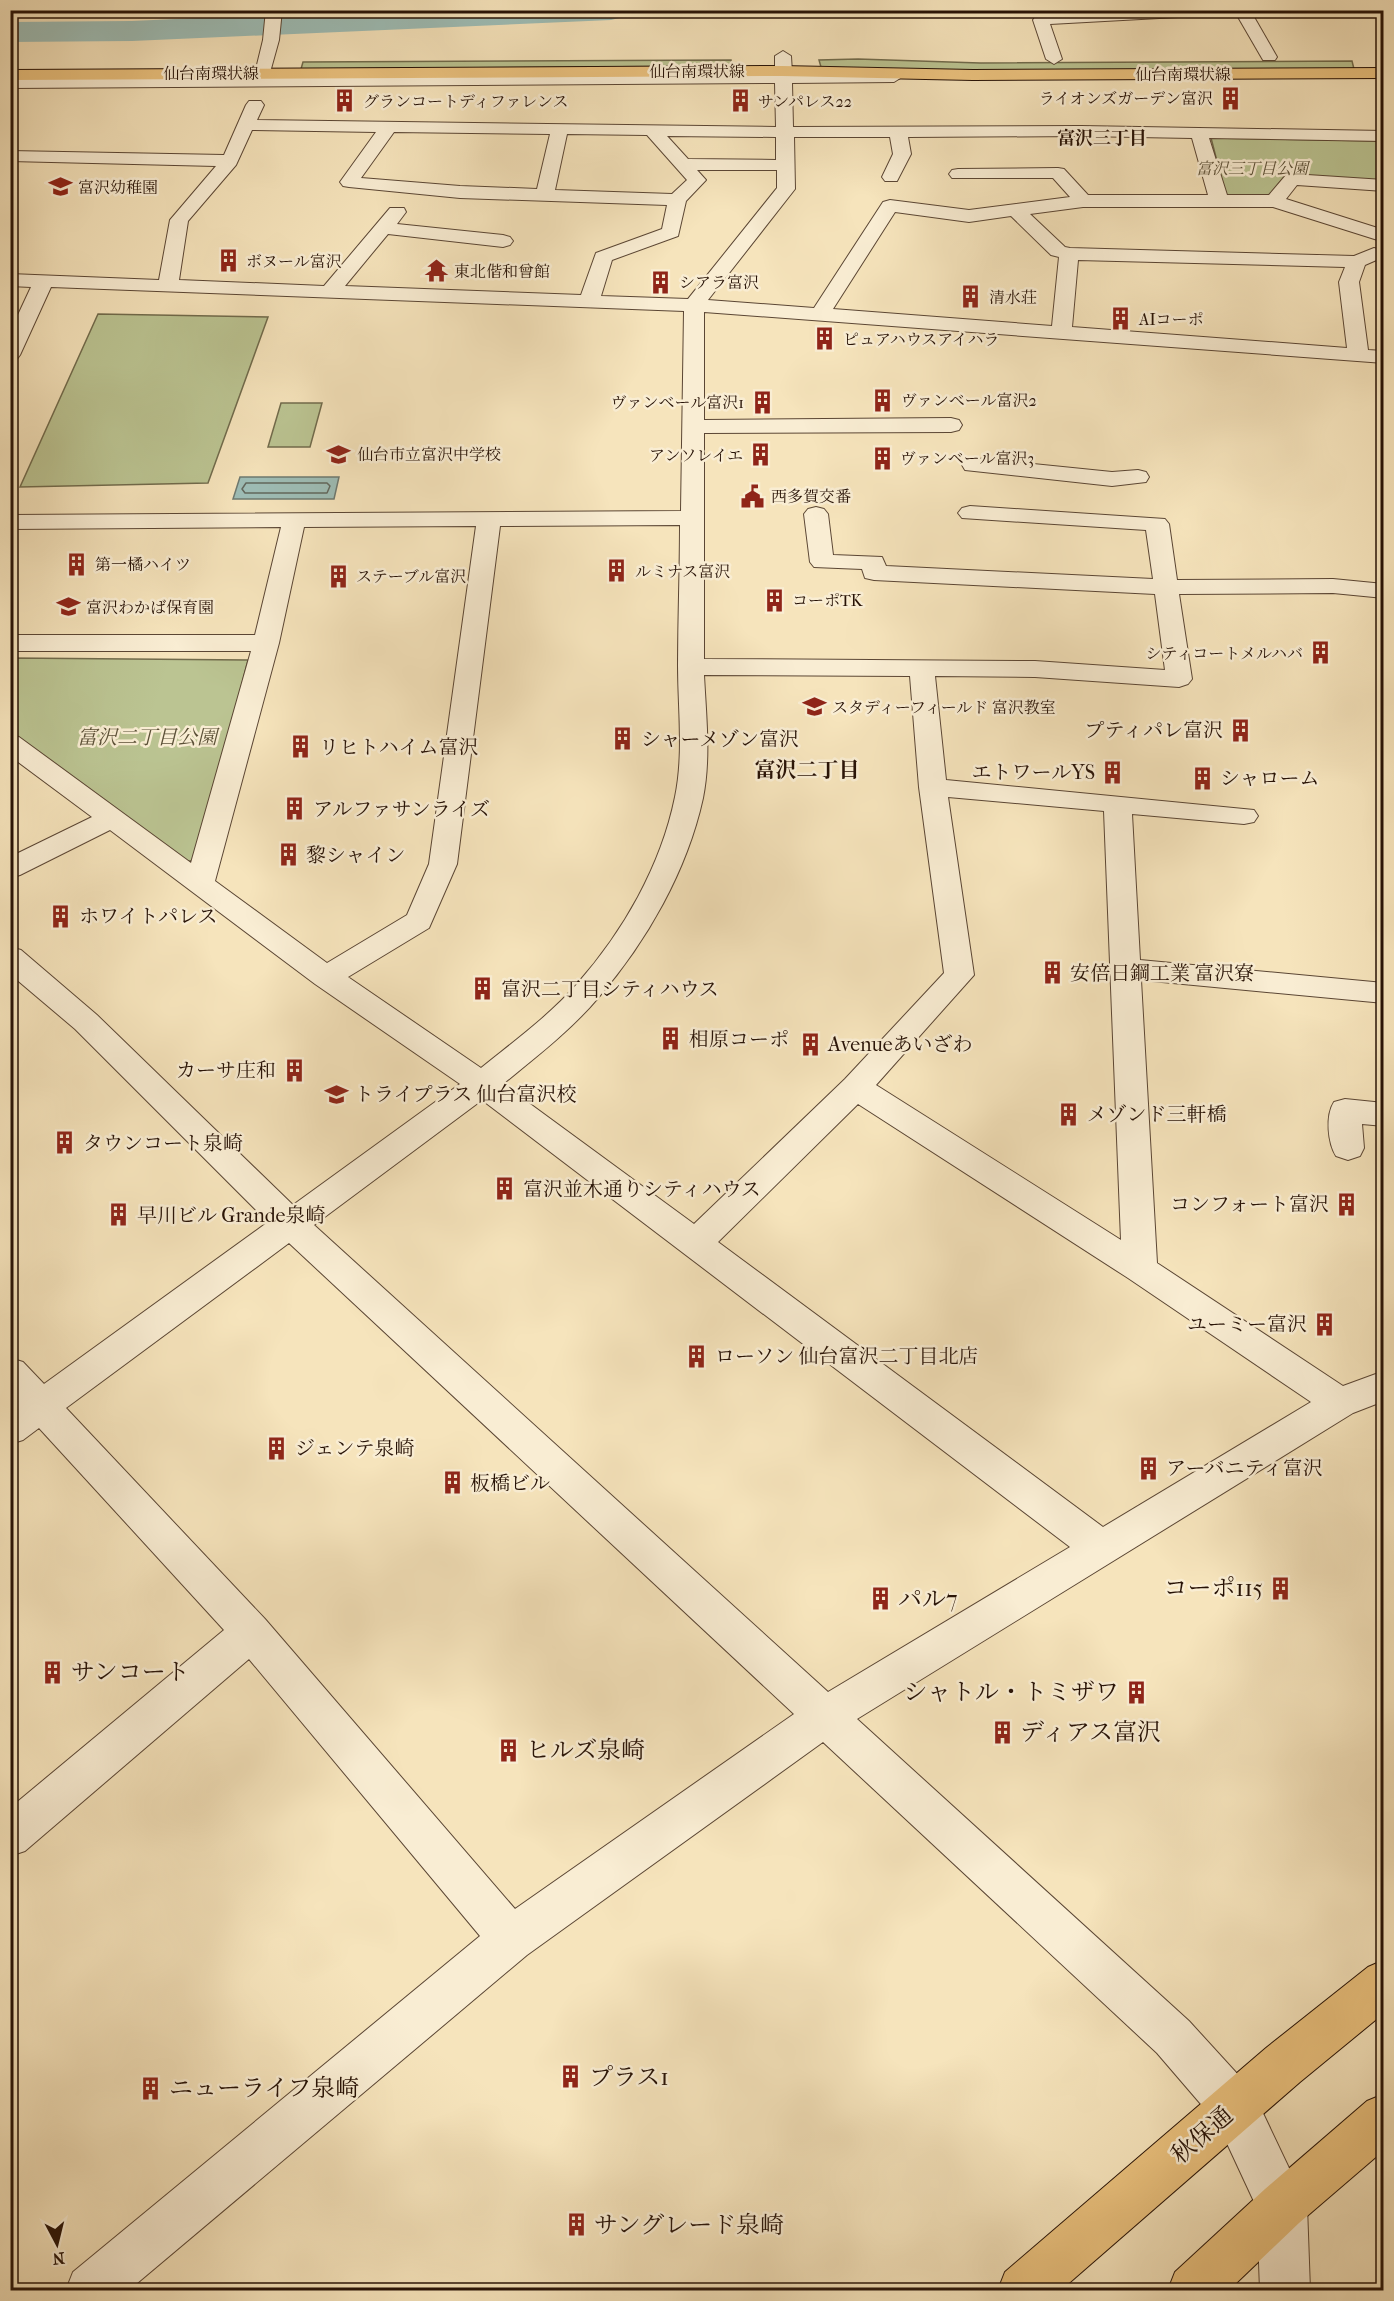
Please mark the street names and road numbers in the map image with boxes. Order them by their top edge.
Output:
street label: 仙台南環状線 [649,62,745,81]
street label: 仙台南環状線 [163,64,259,83]
street label: 仙台南環状線 [1135,65,1231,84]
street label: 秋保通 [1166,2101,1238,2169]

